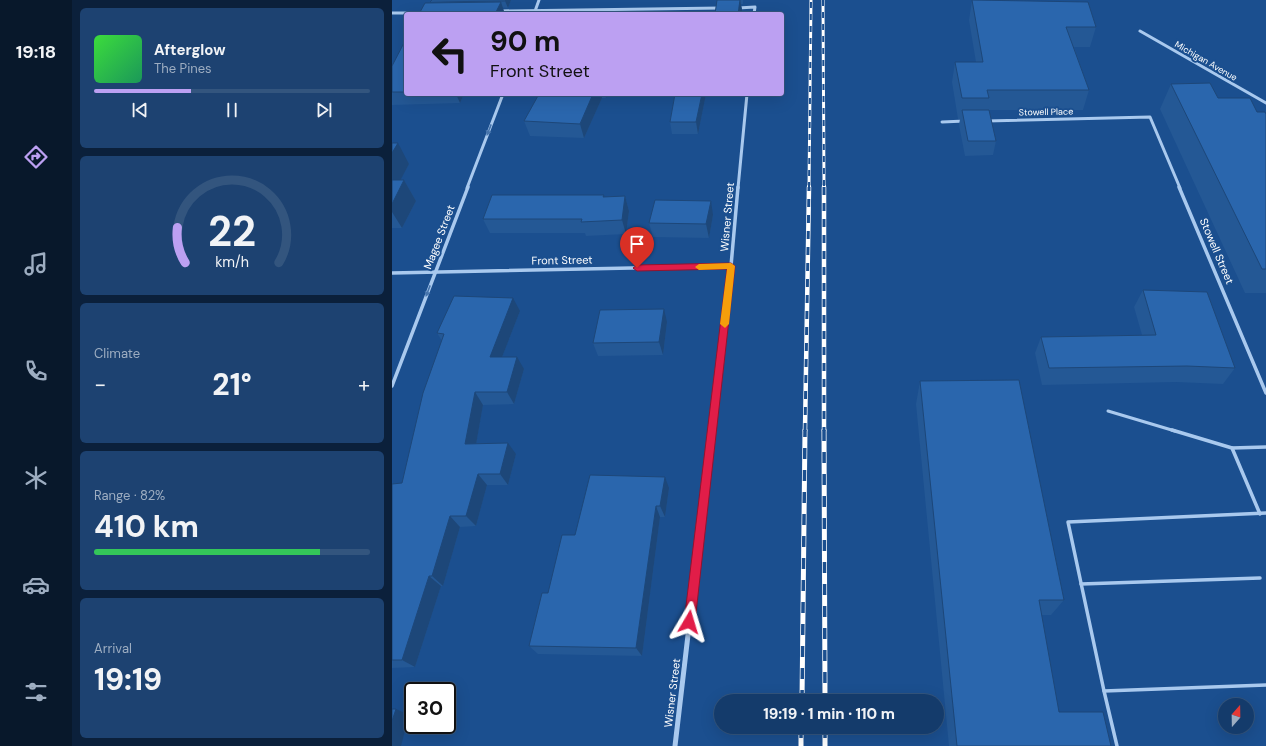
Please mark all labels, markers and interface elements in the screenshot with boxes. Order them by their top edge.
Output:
text: 90 m [490,23,560,60]
icon: left [424,28,476,80]
street label: Michigan Avenue [1173,38,1239,84]
text: 19:18 [16,40,56,64]
text: Afterglow [154,40,226,60]
text: Front Street [490,59,590,83]
text: The Pines [154,60,212,77]
icon: previous [129,99,151,121]
icon: pause [221,99,243,121]
icon: next [313,99,335,121]
street label: Stowell Place [1019,106,1073,118]
one-way arrow [486,125,492,137]
icon: directions [22,143,50,171]
street label: Wisner Street [717,182,737,252]
street label: Magee Street [420,203,458,271]
text: 22 [208,205,256,259]
street label: Stowell Street [1197,216,1237,286]
pin [620,227,654,268]
icon: arrive [626,233,648,255]
icon: music [22,250,50,278]
street label: Front Street [531,252,593,268]
text: km/h [215,253,249,271]
one-way arrow [425,286,431,298]
text: Climate [94,345,140,362]
icon: phone [22,357,50,385]
text: 21° [212,365,252,404]
text: − [94,370,106,399]
text: + [358,370,370,399]
icon: climate [22,464,50,492]
text: Range · 82% [94,487,165,504]
text: 410 km [94,507,199,546]
icon: car [22,571,50,599]
position arrow [668,601,710,643]
text: Arrival [94,640,132,657]
street label: Wisner Street [661,658,683,728]
text: 19:19 [94,660,162,699]
icon: filters [22,678,50,706]
speed limit sign: 30 [404,682,456,734]
north arrow [1218,698,1254,734]
map controls [1218,698,1254,734]
text: 19:19 · 1 min · 110 m [763,704,895,724]

